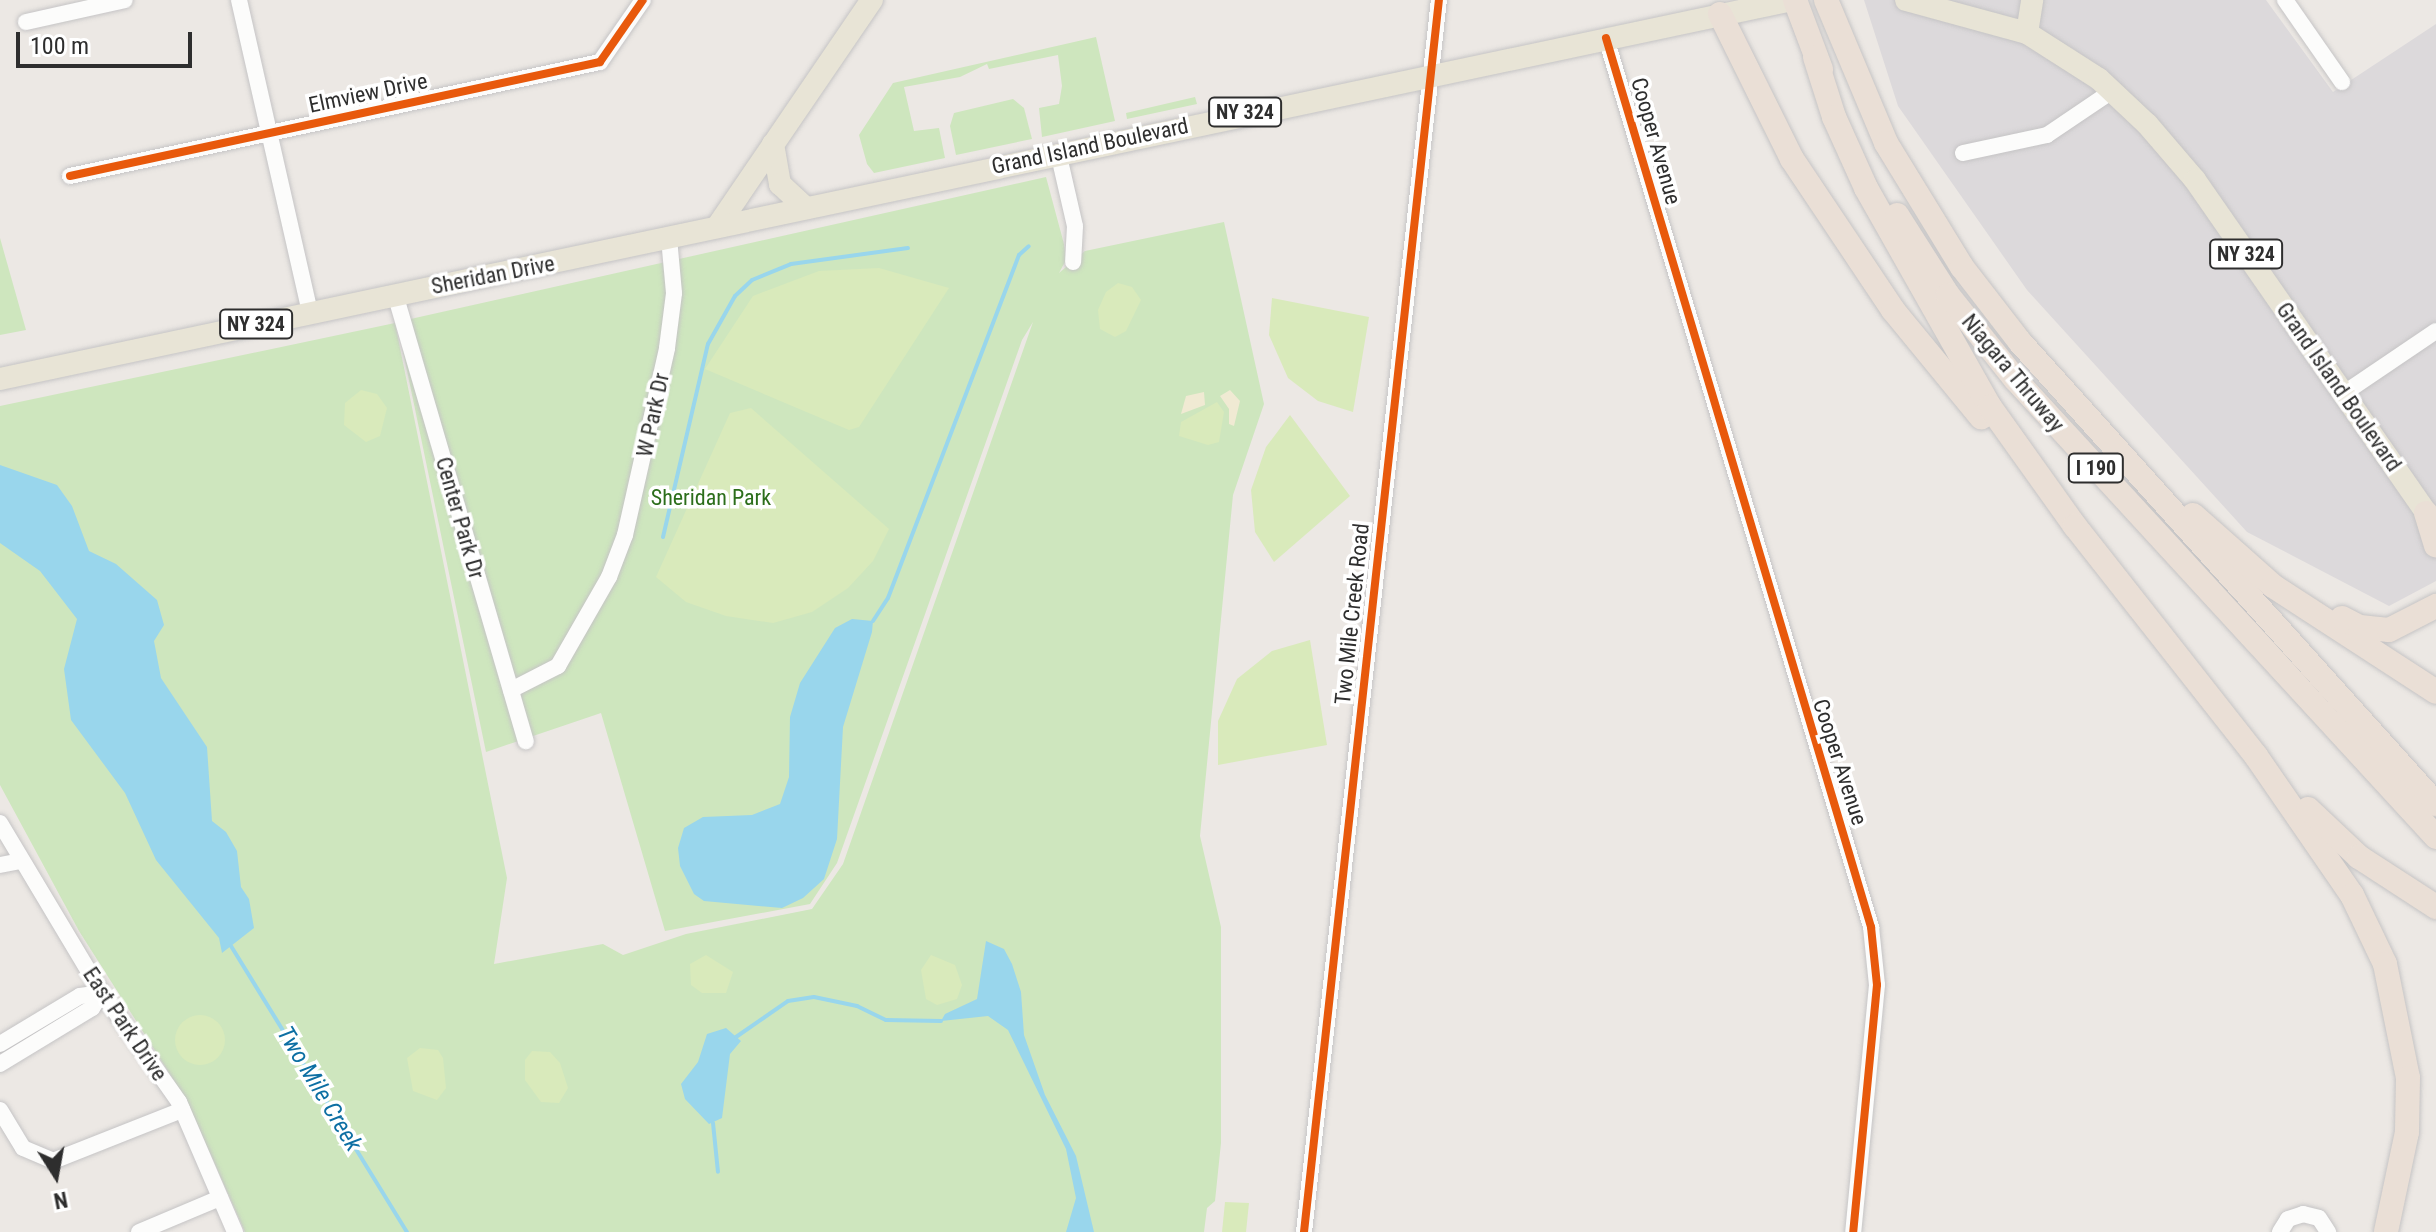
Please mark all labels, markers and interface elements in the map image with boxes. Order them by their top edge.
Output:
scale bar [20,16,196,66]
text: 100 m [30,32,89,60]
street label: Elmview Drive [306,68,430,118]
street label: Cooper Avenue [1625,74,1687,208]
road number: NY 324 [1207,96,1283,128]
street label: Grand Island Boulevard [989,112,1191,180]
road number: NY 324 [2208,238,2284,270]
street label: Sheridan Drive [429,250,557,300]
street label: Grand Island Boulevard [2271,297,2407,477]
road number: NY 324 [218,308,294,340]
street label: Niagara Thruway [1956,309,2070,437]
street label: W Park Dr [631,371,675,459]
road number: I 190 [2066,452,2126,484]
street label: Center Park Dr [430,454,490,582]
park label: Sheridan Park [651,485,771,511]
street label: Two Mile Creek Road [1329,522,1375,706]
street label: Cooper Avenue [1807,696,1873,828]
street label: East Park Drive [77,962,173,1086]
water label: Two Mile Creek [270,1021,368,1157]
north arrow [16,1136,96,1216]
text: N [52,1186,70,1214]

